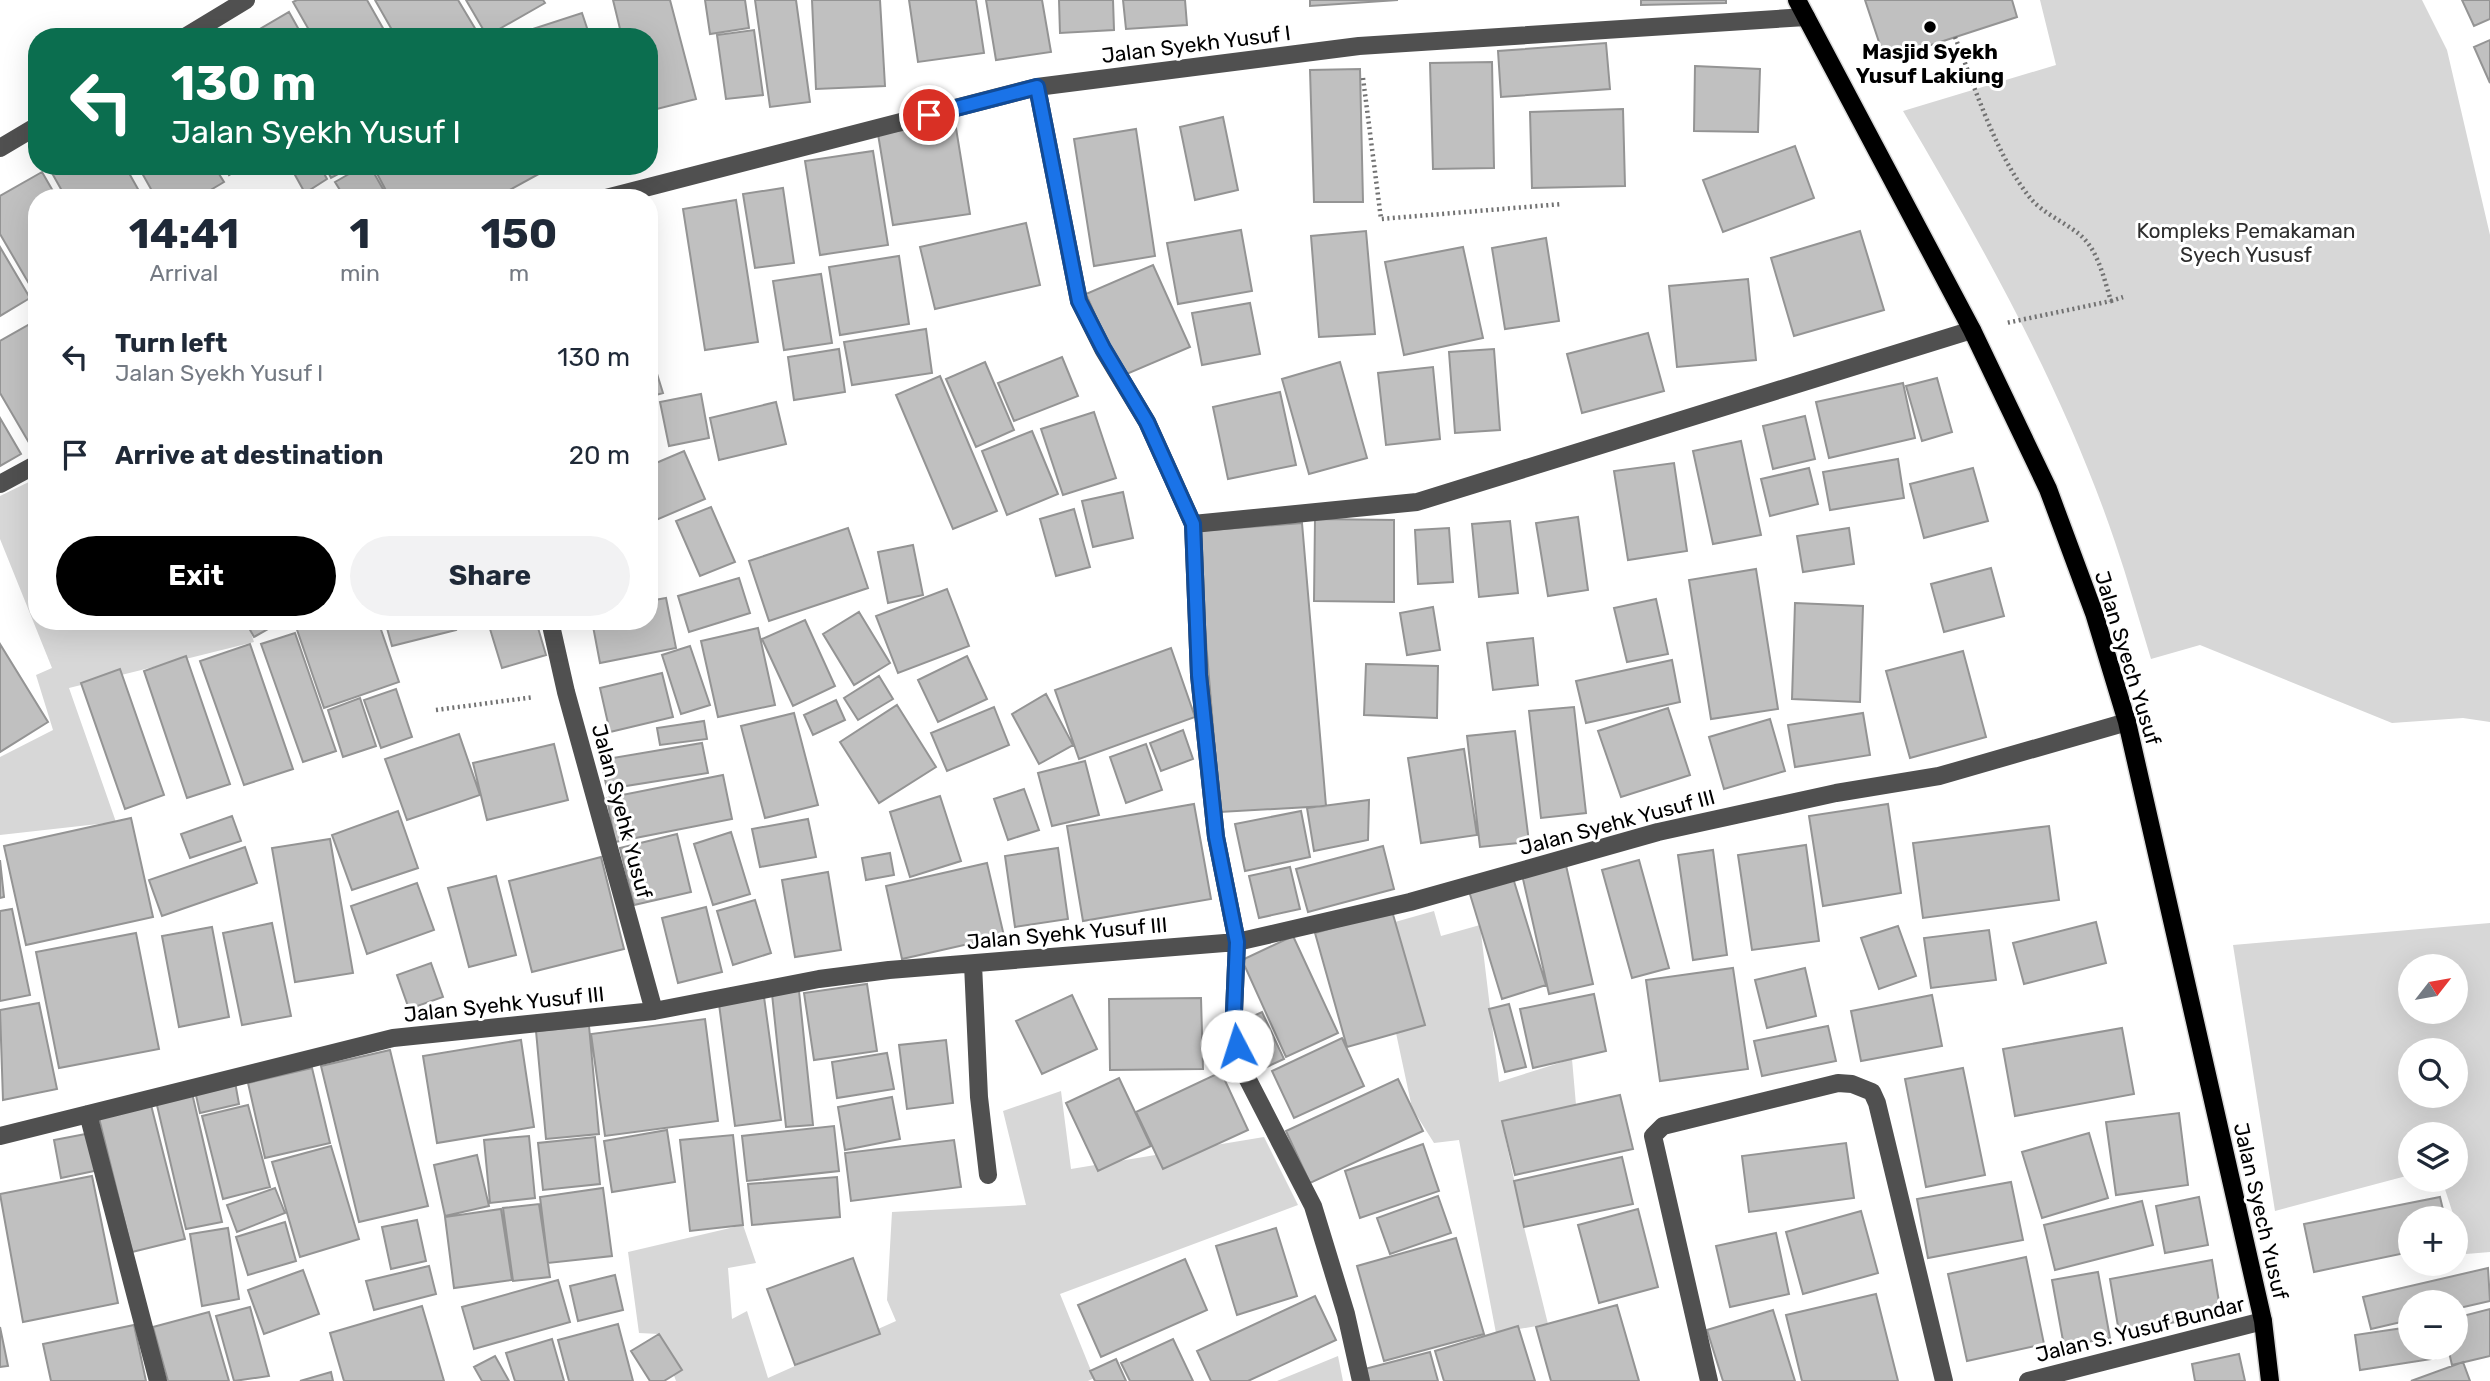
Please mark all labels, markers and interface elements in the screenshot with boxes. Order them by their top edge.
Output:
marker: Masjid Syekh Yusuf Lakiung [1922,19,1938,35]
street label: Jalan Syekh Yusuf I [1100,20,1292,68]
place label: Masjid Syekh Yusuf Lakiung [1856,39,2004,88]
text: 130 m [171,54,316,112]
icon: left [56,56,147,147]
pin [899,85,959,145]
icon: arrive [910,96,948,134]
text: Jalan Syekh Yusuf I [171,113,461,151]
text: 14:41 [129,209,239,259]
text: 1 [349,209,370,259]
text: 150 [481,209,557,259]
park label: Kompleks Pemakaman Syech Yususf [2136,218,2356,267]
text: Arrival [149,259,218,287]
text: min [340,259,380,287]
text: m [509,259,529,287]
text: Turn left [115,328,227,359]
icon: left [56,338,94,376]
text: 130 m [557,342,630,373]
text: Jalan Syekh Yusuf I [115,359,323,387]
icon: arrive [56,436,94,474]
text: Arrive at destination [115,440,383,471]
text: 20 m [569,440,630,471]
button: Exit [56,536,336,616]
button: Share [350,536,630,616]
street label: Jalan Syech Yusuf [2090,568,2166,748]
street label: Jalan Syehk Yusuf [587,721,657,901]
street label: Jalan Syehk Yusuf III [1516,784,1718,860]
street label: Jalan Syehk Yusuf III [966,912,1168,954]
north arrow [2398,954,2468,1024]
map controls [2398,954,2468,1360]
street label: Jalan Syehk Yusuf III [402,981,606,1027]
position arrow [1200,1009,1274,1083]
button: search [2398,1038,2468,1108]
street label: Jalan Syech Yusuf [2229,1120,2293,1302]
button: layers [2398,1122,2468,1192]
button: + [2398,1206,2468,1276]
button: − [2398,1290,2468,1360]
street label: Jalan S. Yusuf Bundar [2033,1291,2247,1367]

